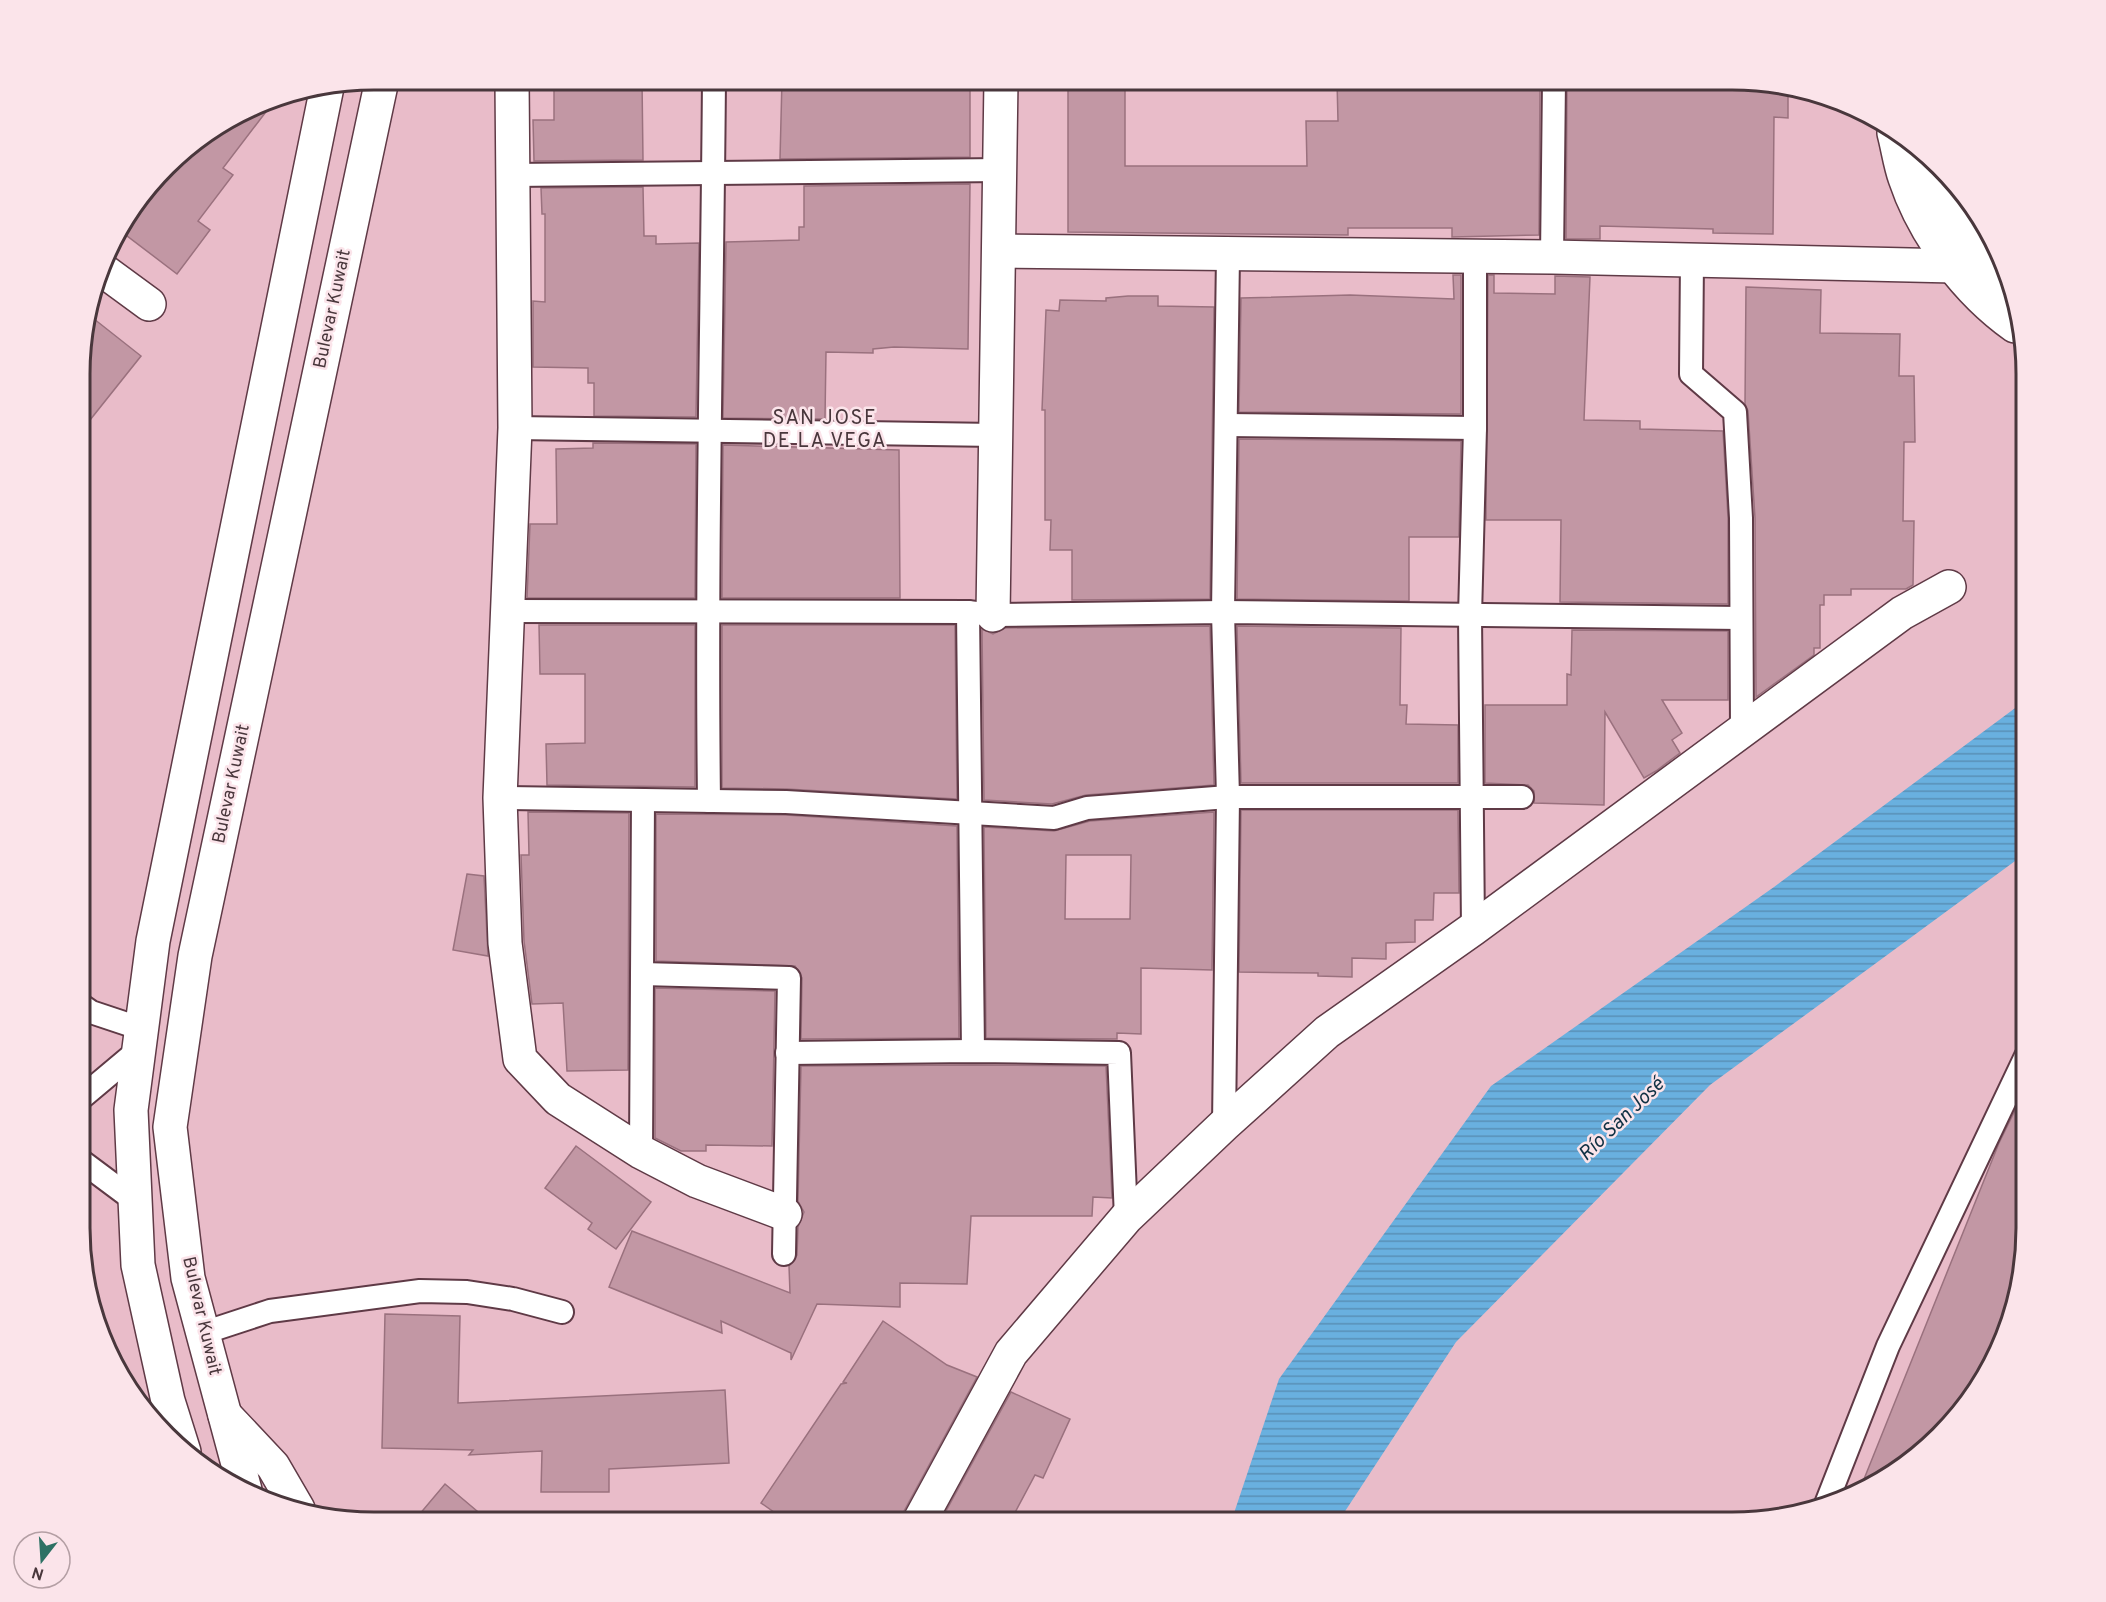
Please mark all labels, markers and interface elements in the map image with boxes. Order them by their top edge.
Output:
street label: Bulevar Kuwait [309,247,357,371]
district label: SAN JOSE DE LA VEGA [763,406,887,455]
street label: Bulevar Kuwait [208,722,256,846]
water label: Río San José [1573,1071,1672,1168]
street label: Bulevar Kuwait [176,1254,226,1378]
north arrow [12,1530,72,1590]
text: N [30,1561,47,1584]

